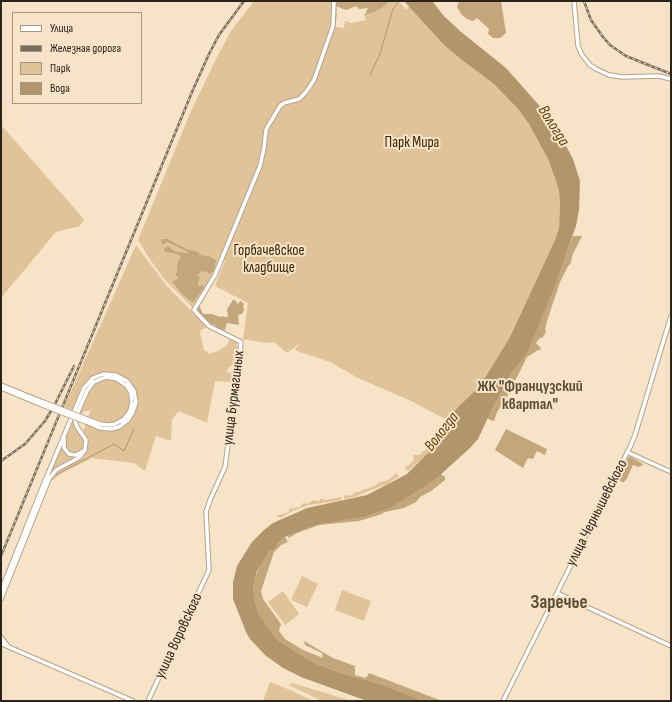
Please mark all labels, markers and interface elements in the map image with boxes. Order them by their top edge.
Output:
legend [12,12,142,104]
text: Улица [50,21,73,36]
text: Железная дорога [50,41,121,56]
text: Парк [50,61,70,76]
text: Вода [50,81,70,96]
water label: Вологда [533,102,573,150]
park label: Парк Мира [385,134,439,152]
park label: Горбачевское кладбище [234,242,304,277]
street label: улица Бурмагиных [219,350,249,446]
district label: ЖК "Французский квартал" [477,377,583,415]
water label: Вологда [421,409,463,455]
street label: улица Чернышевского [562,457,632,569]
street label: улица Воровского [151,590,207,682]
district label: Заречье [531,592,587,614]

